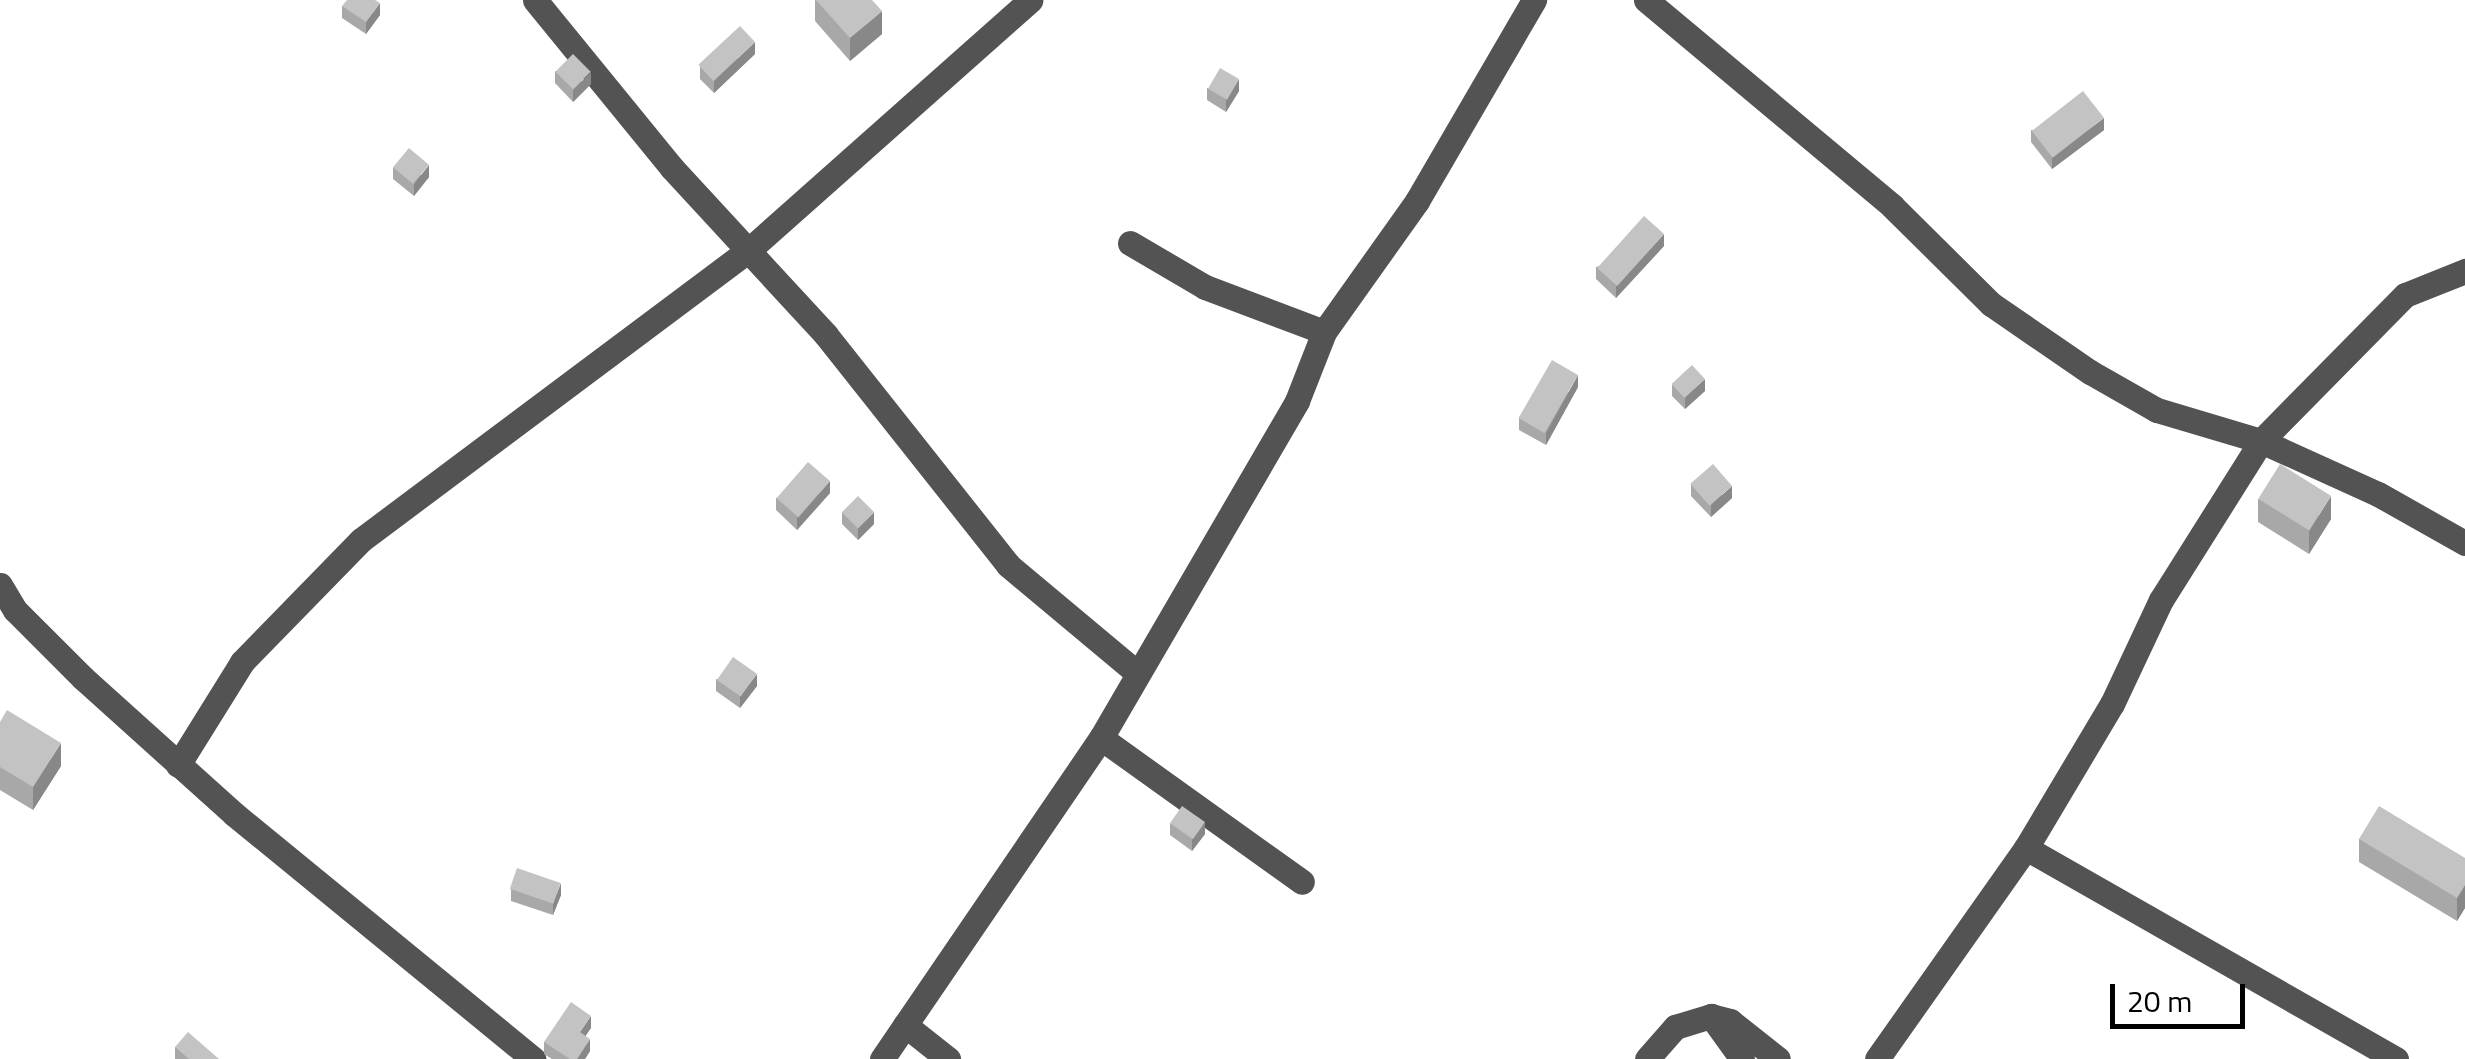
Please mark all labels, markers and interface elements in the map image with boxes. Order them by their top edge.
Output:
scale bar [2115,964,2250,1026]
text: 20 m [2127,978,2192,1024]

